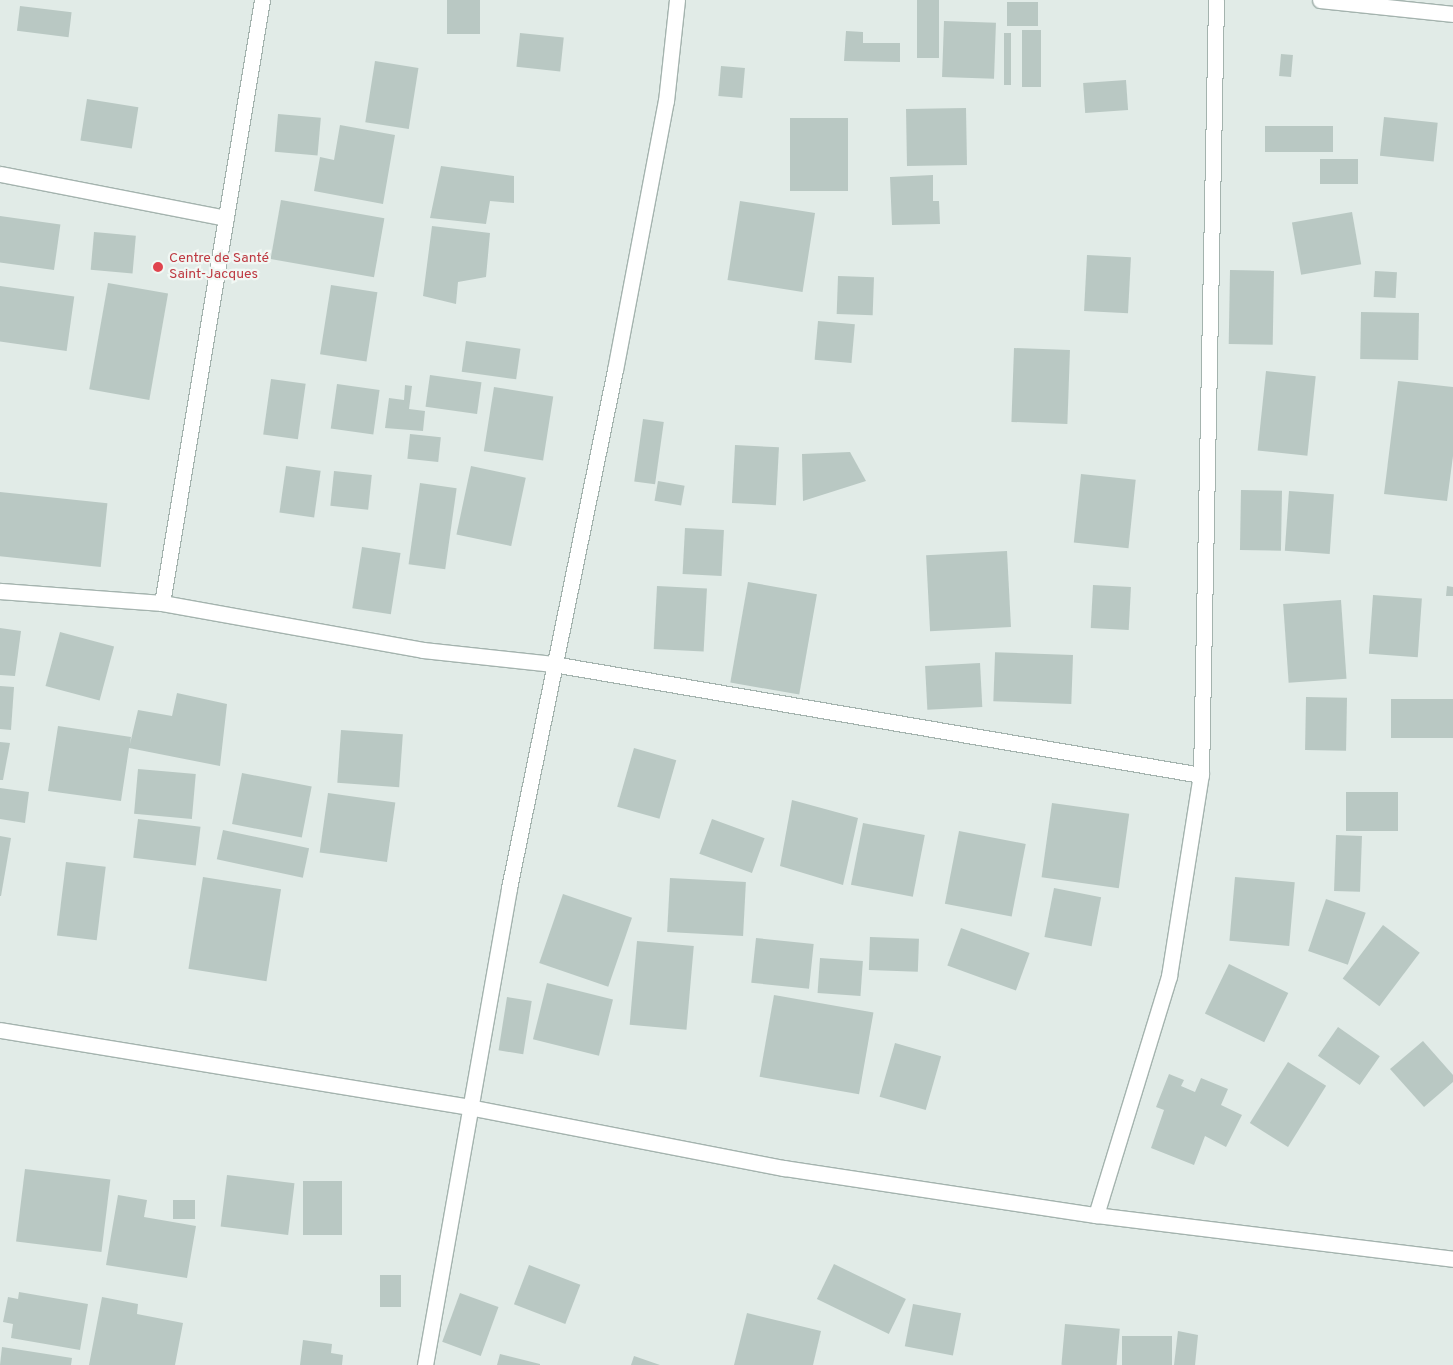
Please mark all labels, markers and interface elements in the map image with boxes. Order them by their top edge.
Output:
place label: Centre de Santé Saint-Jacques [169,251,269,284]
marker: Centre de Santé Saint-Jacques [151,260,165,274]

